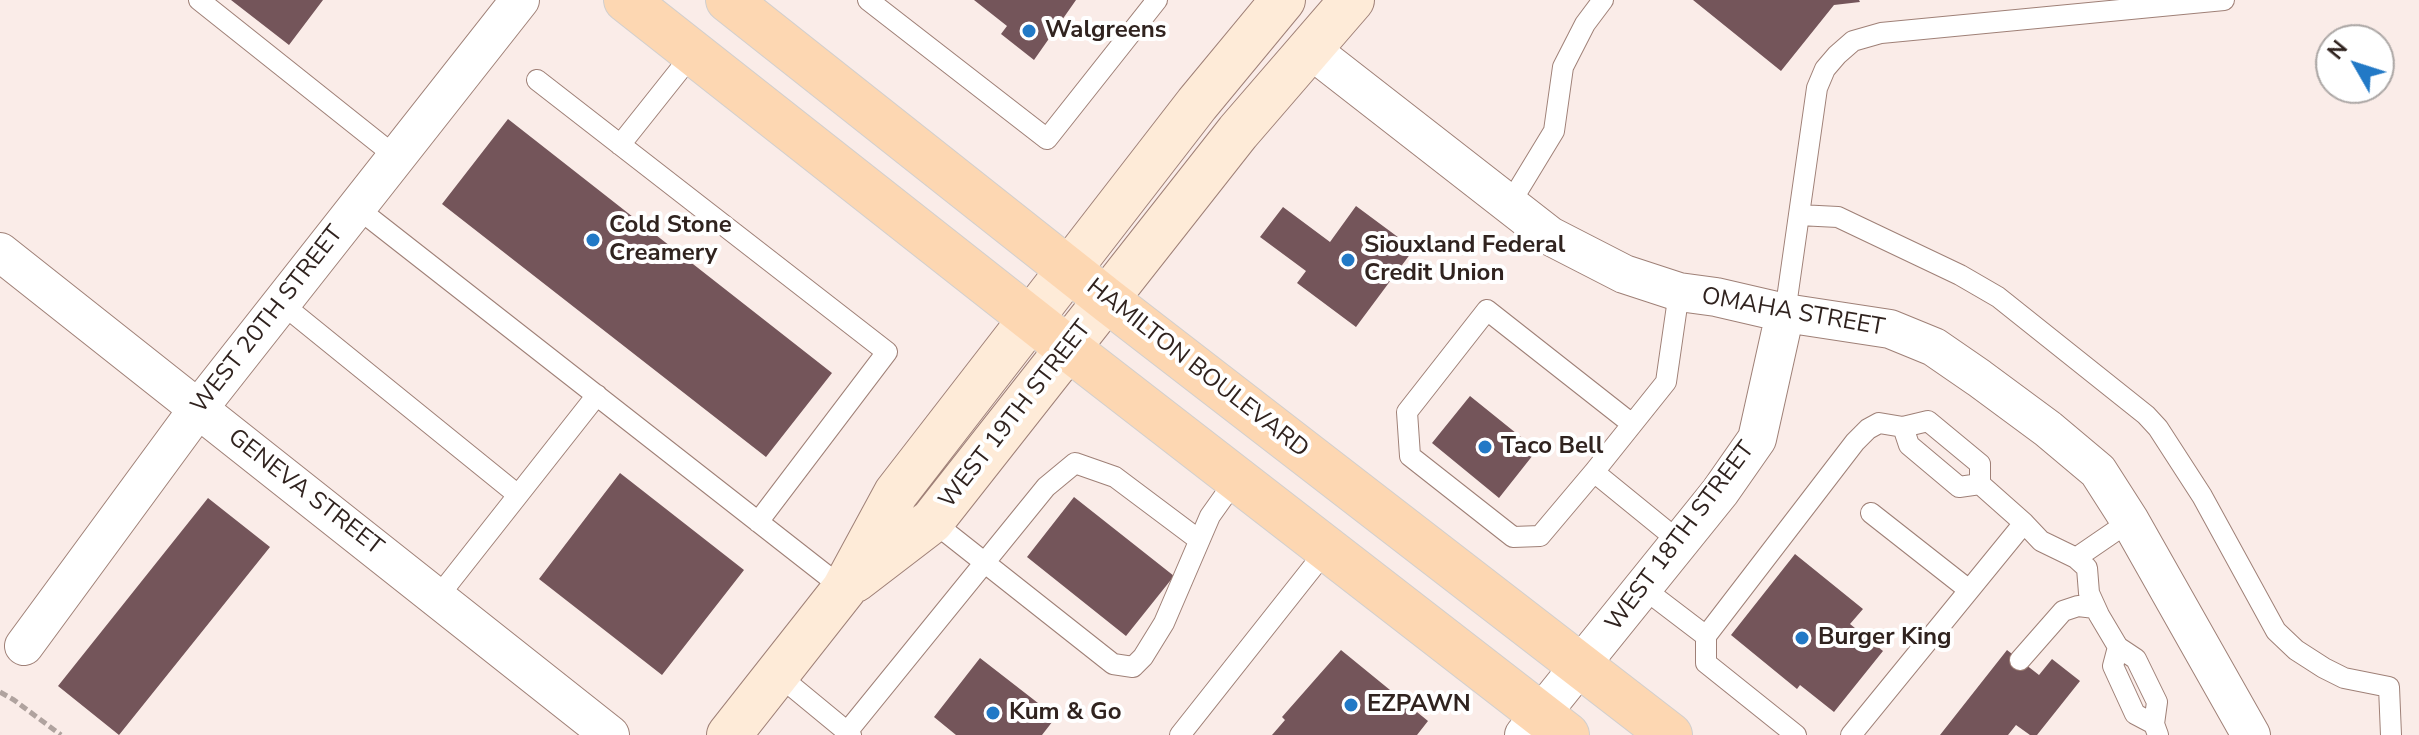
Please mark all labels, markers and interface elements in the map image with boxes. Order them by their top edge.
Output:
place label: Walgreens [1045,17,1166,45]
marker: Walgreens [1020,22,1038,40]
north arrow [2315,24,2395,104]
text: N [2321,34,2355,66]
place label: Cold Stone Creamery [609,212,732,268]
street label: WEST 20TH STREET [186,221,350,419]
marker: Cold Stone Creamery [584,231,602,249]
place label: Siouxland Federal Credit Union [1364,232,1565,288]
marker: Siouxland Federal Credit Union [1339,251,1357,269]
street label: HAMILTON BOULEVARD [1080,273,1314,465]
street label: OMAHA STREET [1699,283,1887,343]
street label: WEST 19TH STREET [934,316,1098,514]
street label: GENEVA STREET [222,423,388,563]
place label: Taco Bell [1501,433,1603,461]
street label: WEST 18TH STREET [1600,437,1762,637]
marker: Taco Bell [1476,438,1494,456]
place label: Burger King [1818,624,1952,652]
marker: Burger King [1793,629,1811,647]
place label: EZPAWN [1367,691,1471,719]
marker: EZPAWN [1342,696,1360,714]
place label: Kum & Go [1009,699,1122,727]
marker: Kum & Go [984,704,1002,722]

